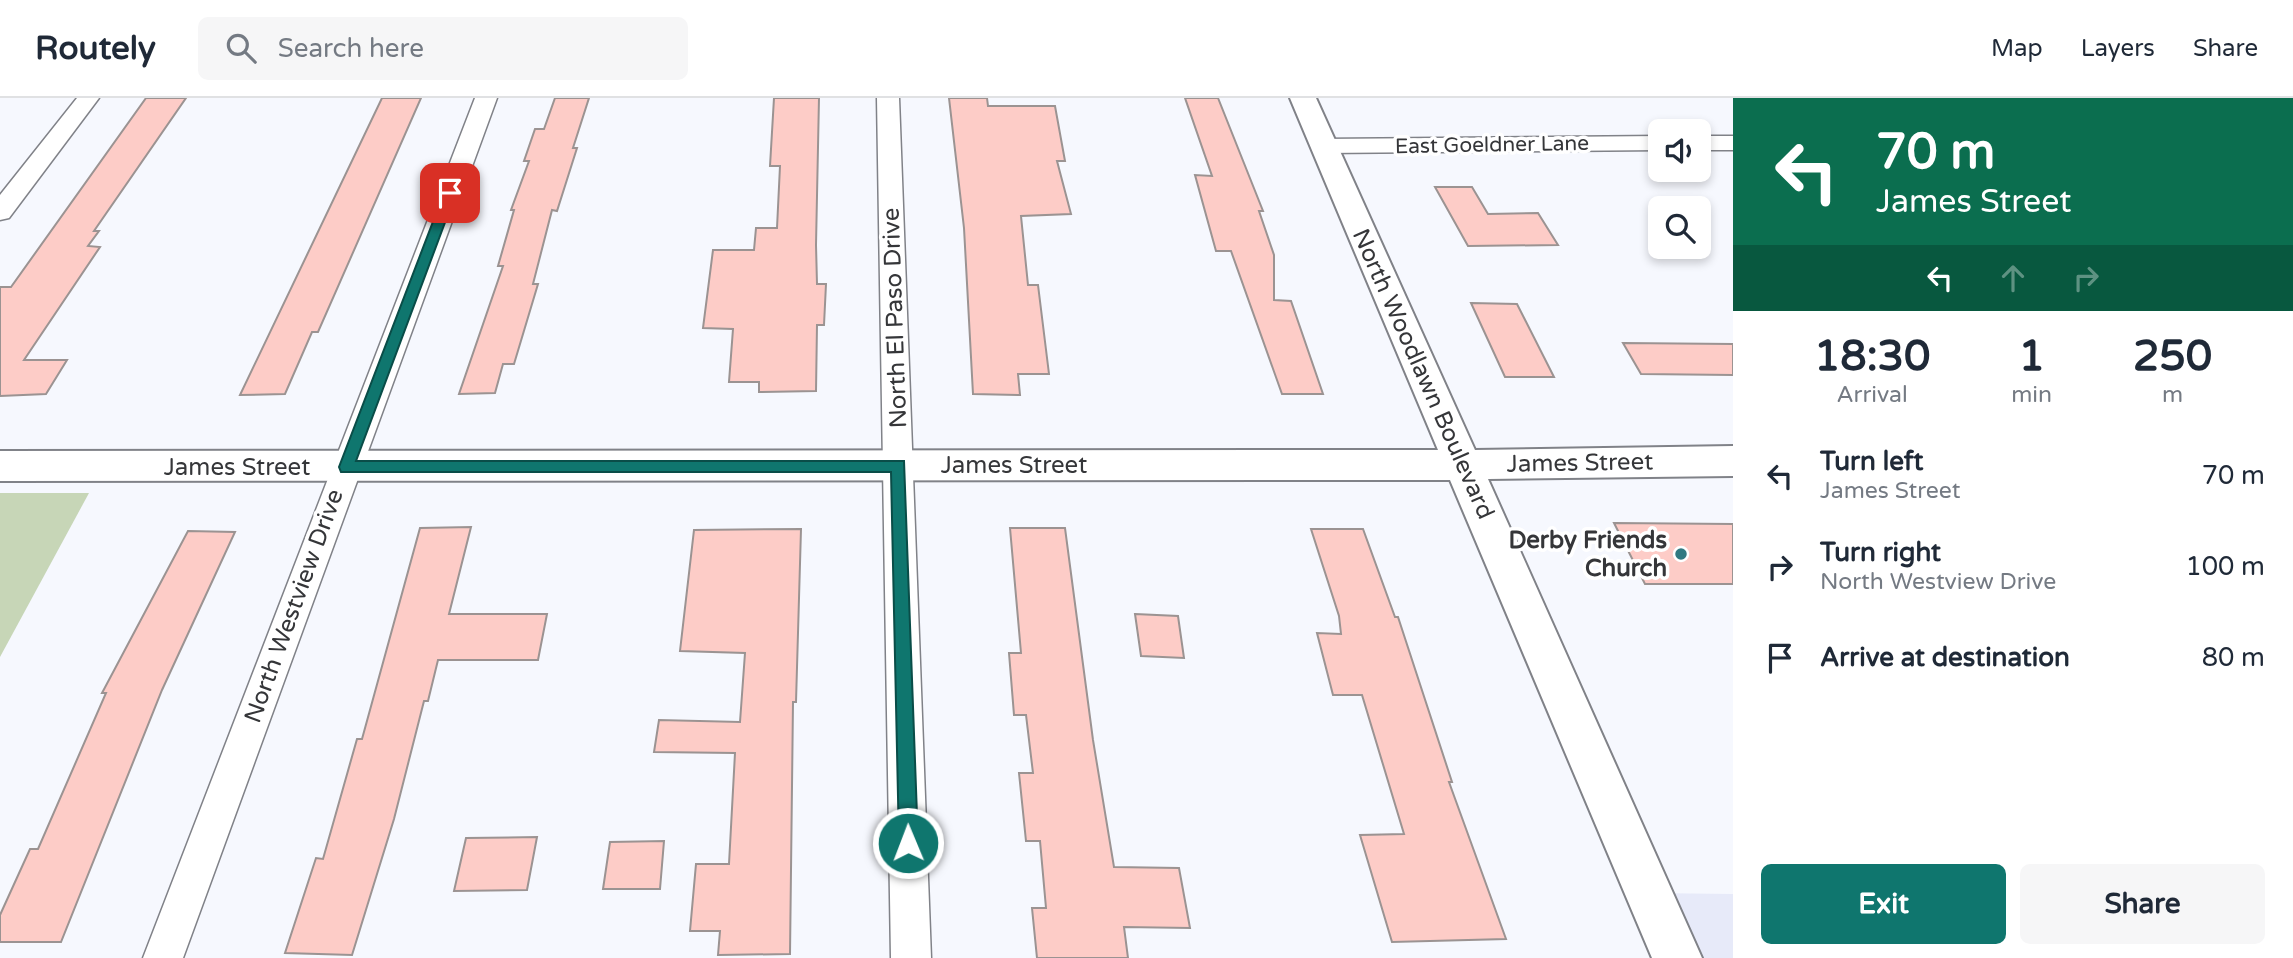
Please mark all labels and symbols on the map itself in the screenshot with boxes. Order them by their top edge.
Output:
street label: East Goeldner Lane [1395,131,1589,159]
pin [420,163,480,223]
street label: North El Paso Drive [877,207,913,429]
street label: North Woodlawn Boulevard [1346,224,1500,524]
street label: James Street [1506,447,1654,479]
street label: James Street [941,451,1087,480]
street label: James Street [164,453,310,482]
street label: North Westview Drive [238,485,350,727]
place label: Derby Friends Church [1509,526,1667,583]
marker: Derby Friends Church [1673,546,1689,562]
position arrow [871,806,945,880]

